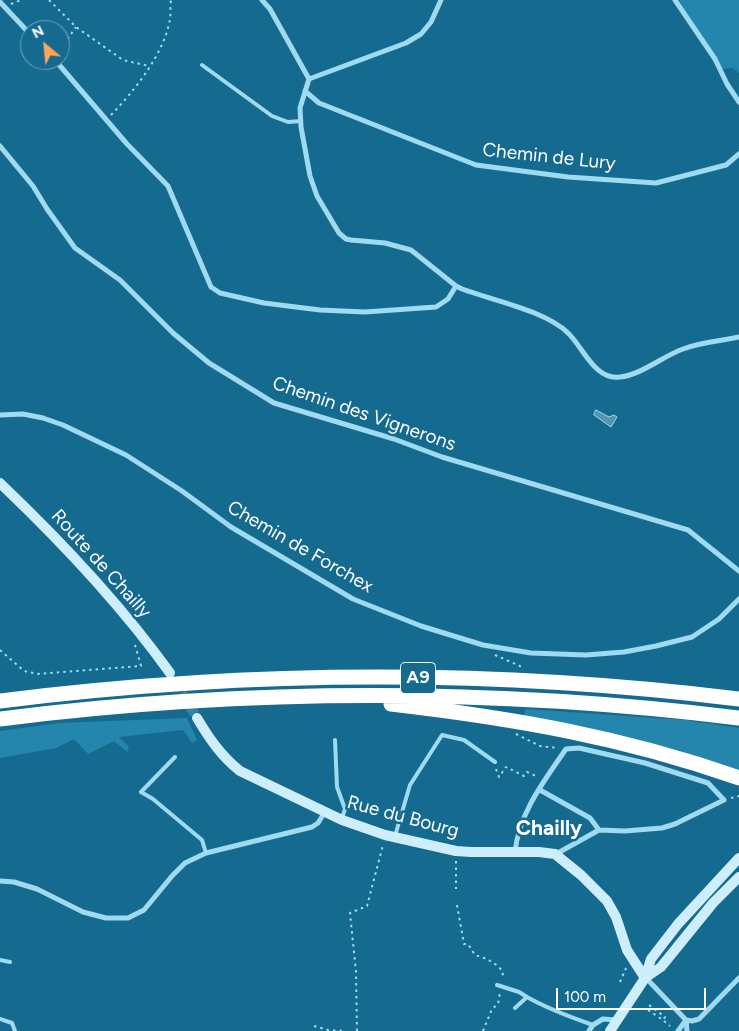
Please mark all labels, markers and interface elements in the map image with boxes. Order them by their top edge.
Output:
north arrow [20,20,70,70]
text: N [29,22,47,42]
street label: Chemin de Lury [481,139,617,175]
street label: Chemin des Vignerons [269,372,459,456]
street label: Chemin de Forchex [223,496,377,598]
street label: Route de Chailly [46,505,156,623]
road number: A9 [400,662,436,694]
street label: Rue du Bourg [345,791,461,843]
district label: Chailly [516,816,582,842]
scale bar [559,978,709,1010]
text: 100 m [564,988,606,1006]

